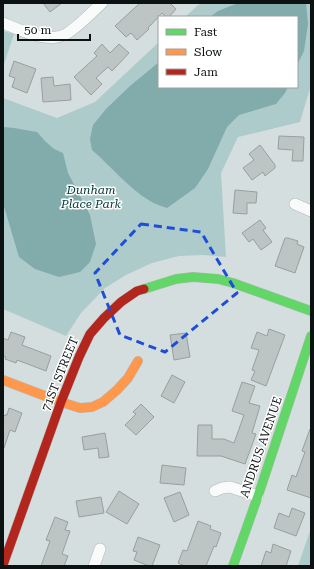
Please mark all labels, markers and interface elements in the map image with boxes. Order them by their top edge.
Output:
scale bar [18,16,90,42]
legend [158,16,298,88]
text: 50 m [24,23,51,37]
text: Fast [194,25,218,39]
text: Slow [194,45,222,59]
text: Jam [194,65,218,79]
park label: Dunham Place Park [60,183,121,211]
street label: 71ST STREET [39,335,81,413]
street label: ANDRUS AVENUE [237,395,285,499]

